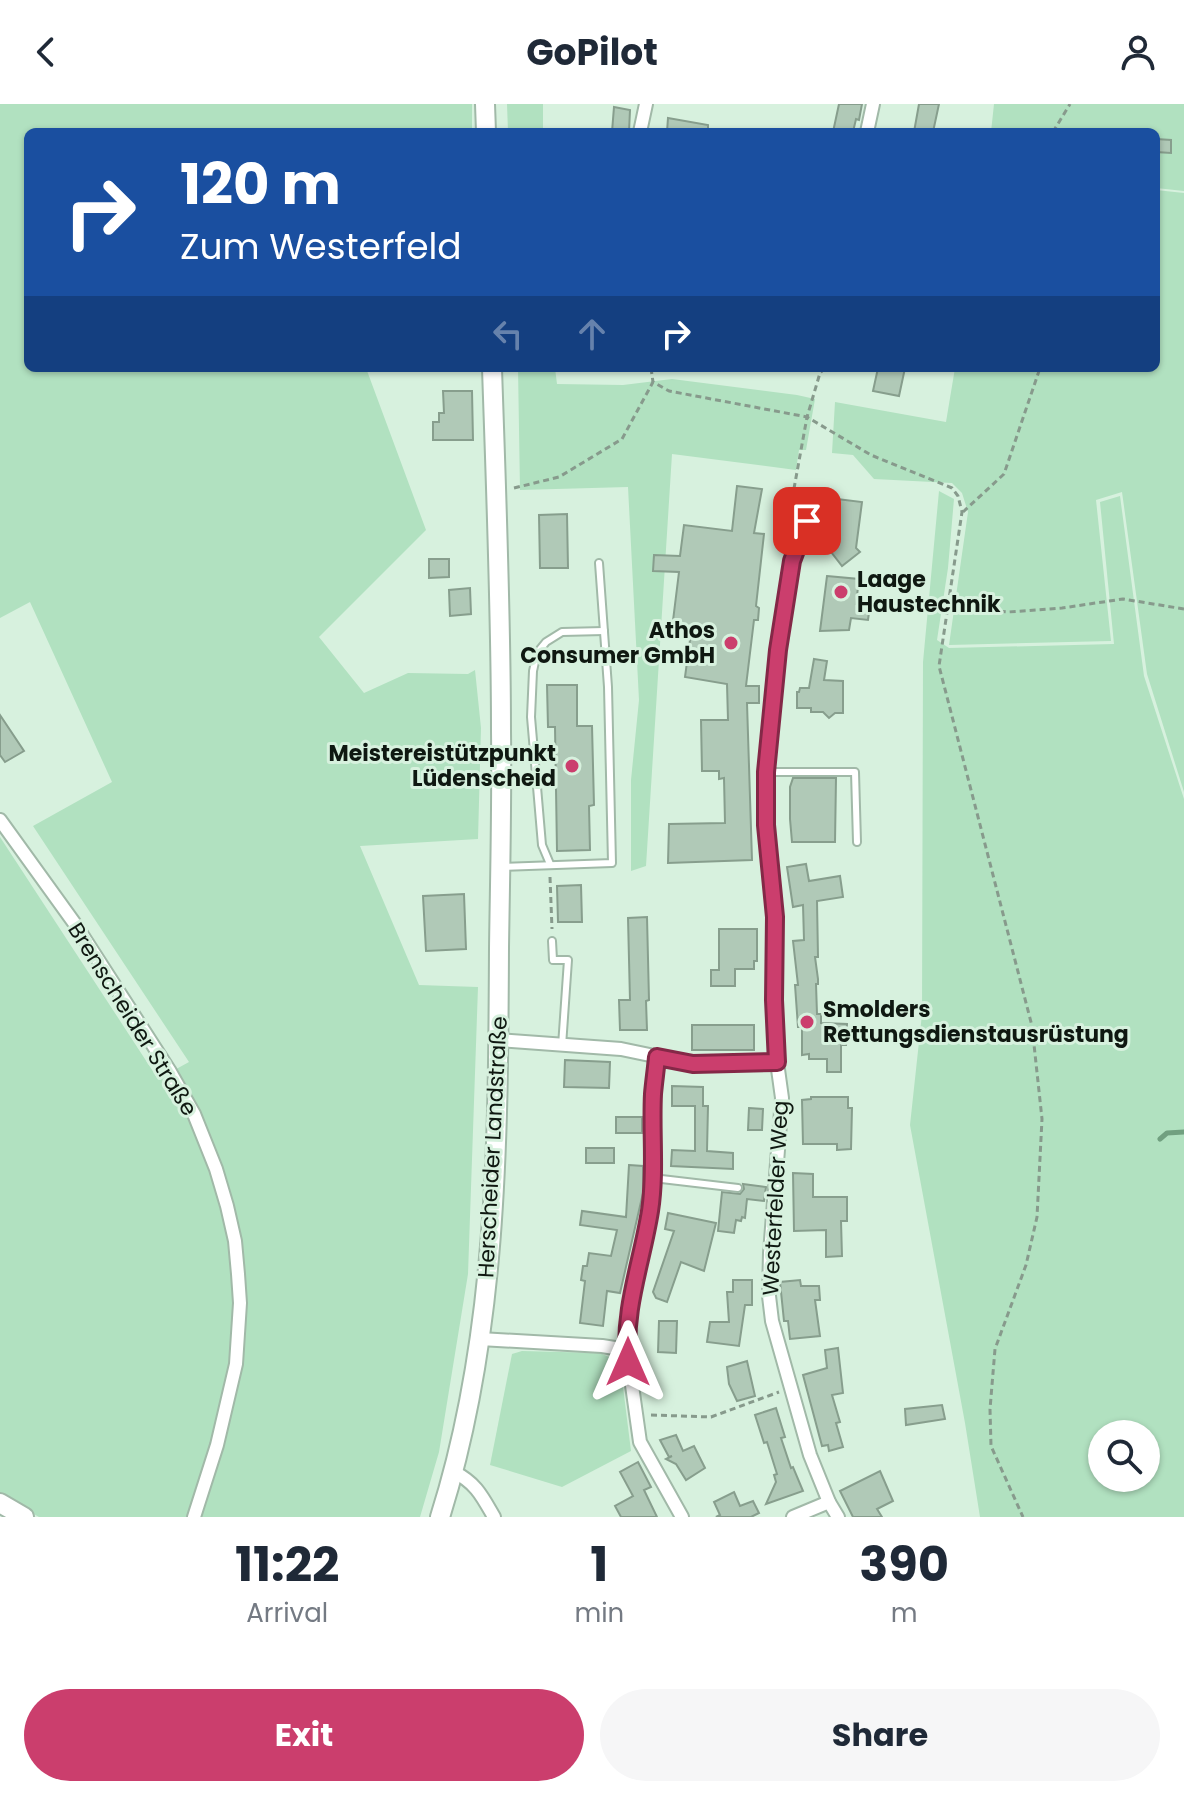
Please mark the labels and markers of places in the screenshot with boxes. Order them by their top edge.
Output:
pin [773,487,841,555]
place label: Laage Haustechnik [857,564,1001,620]
marker: Laage Haustechnik [832,583,850,601]
place label: Athos Consumer GmbH [520,615,715,671]
marker: Athos Consumer GmbH [722,634,740,652]
place label: Meistereistützpunkt Lüdenscheid [329,738,556,794]
marker: Meistereistützpunkt Lüdenscheid [563,757,581,775]
place label: Smolders Rettungsdienstausrüstung [823,994,1129,1050]
marker: Smolders Rettungsdienstausrüstung [798,1013,816,1031]

